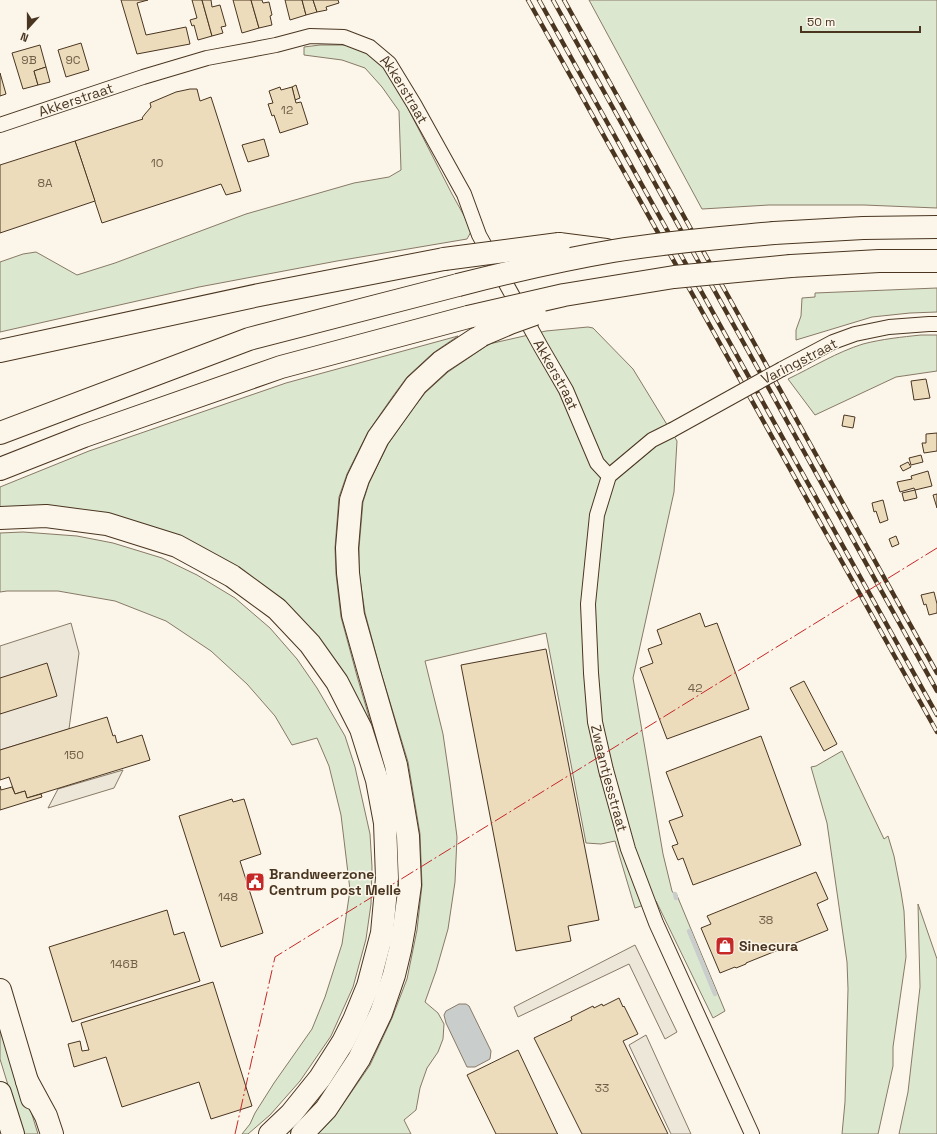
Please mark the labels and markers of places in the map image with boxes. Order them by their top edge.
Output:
place label: Brandweerzone Centrum post Melle [269,865,401,899]
public building icon: Brandweerzone Centrum post Melle [244,871,266,893]
shop icon: Sinecura [714,935,736,957]
place label: Sinecura [739,937,798,955]

